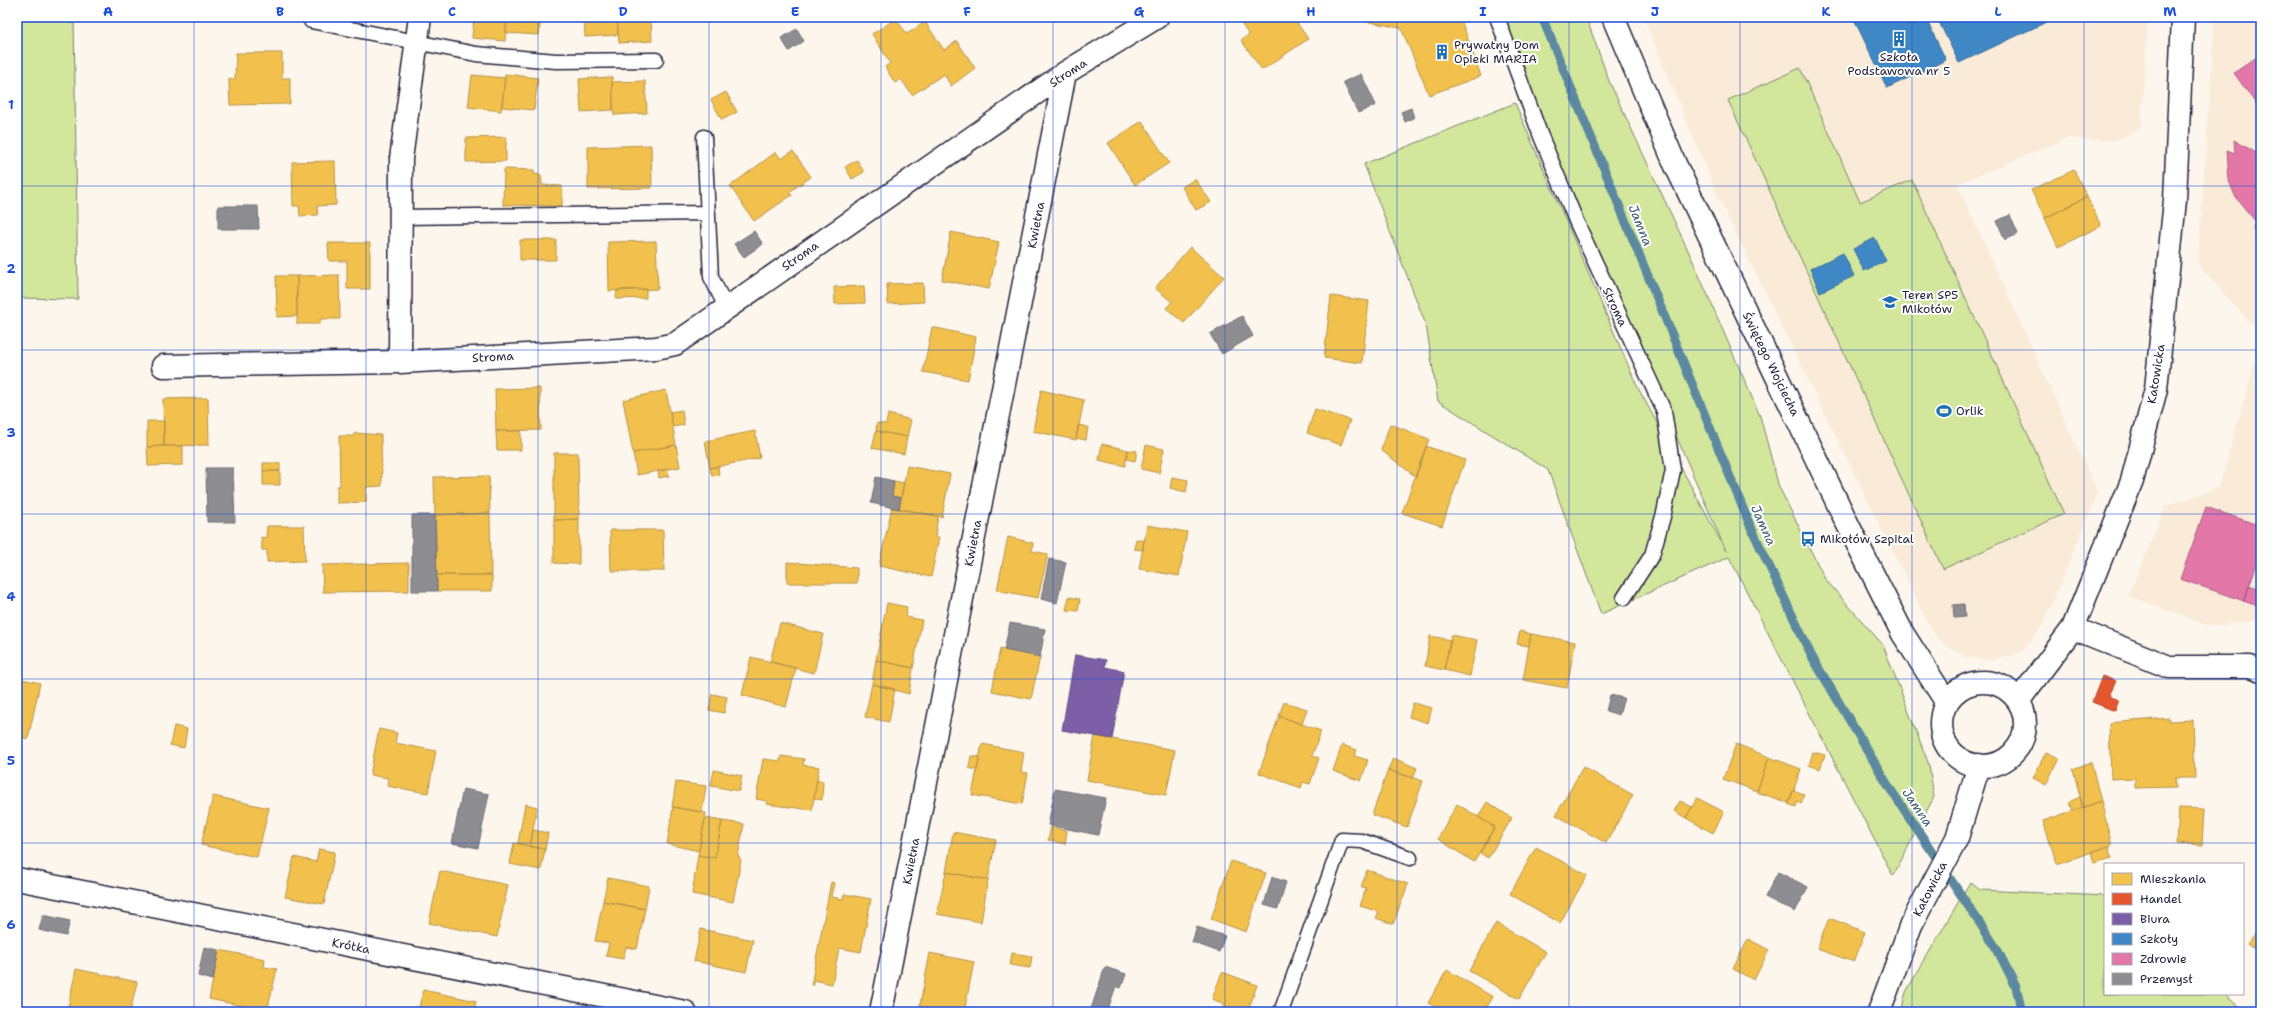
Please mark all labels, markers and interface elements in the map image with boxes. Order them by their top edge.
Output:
text: A [103,3,113,20]
text: B [276,3,284,20]
text: C [448,3,456,20]
text: D [618,3,628,20]
text: E [791,3,800,20]
text: F [963,3,971,20]
text: G [1134,3,1145,20]
text: H [1306,3,1316,20]
text: I [1479,3,1487,20]
text: J [1651,3,1659,20]
text: K [1822,3,1831,20]
text: L [1994,3,2002,20]
text: M [2163,3,2177,20]
building icon: Szkoła Podstawowa nr 5 [1890,30,1908,48]
place label: Prywatny Dom Opieki MARIA [1454,37,1539,67]
building icon: Prywatny Dom Opieki MARIA [1433,43,1451,61]
place label: Szkoła Podstawowa nr 5 [1848,49,1950,79]
street label: Stroma [1046,55,1090,91]
text: 1 [8,96,14,113]
street label: Kwietna [1024,200,1048,250]
water label: Jamna [1625,202,1657,248]
street label: Stroma [778,237,822,275]
text: 2 [6,260,16,277]
street label: Stroma [1599,285,1631,330]
place label: Teren SP5 Mikołów [1902,287,1958,317]
school or university icon: Teren SP5 Mikołów [1881,293,1899,311]
street label: Świętego Wojciecha [1739,309,1803,419]
street label: Katowicka [2143,343,2169,405]
street label: Stroma [472,348,515,366]
sports icon: Orlik [1935,402,1953,420]
place label: Orlik [1956,403,1984,419]
text: 3 [6,424,16,441]
water label: Jamna [1747,502,1780,548]
street label: Kwietna [961,518,985,568]
bus stop icon: Mikołów Szpital [1799,530,1817,548]
place label: Mikołów Szpital [1820,531,1914,547]
text: 4 [6,588,16,605]
text: 5 [7,752,15,769]
water label: Jamna [1898,785,1937,830]
street label: Kwietna [899,836,923,886]
street label: Katowicka [1909,858,1951,919]
legend [2104,863,2244,995]
text: Mieszkania [2140,871,2206,887]
text: Handel [2140,891,2182,907]
text: Biura [2140,911,2170,927]
text: 6 [6,916,16,933]
text: Szkoły [2140,931,2178,947]
street label: Krótka [331,934,372,958]
text: Zdrowie [2140,951,2187,967]
text: Przemysł [2140,971,2193,987]

